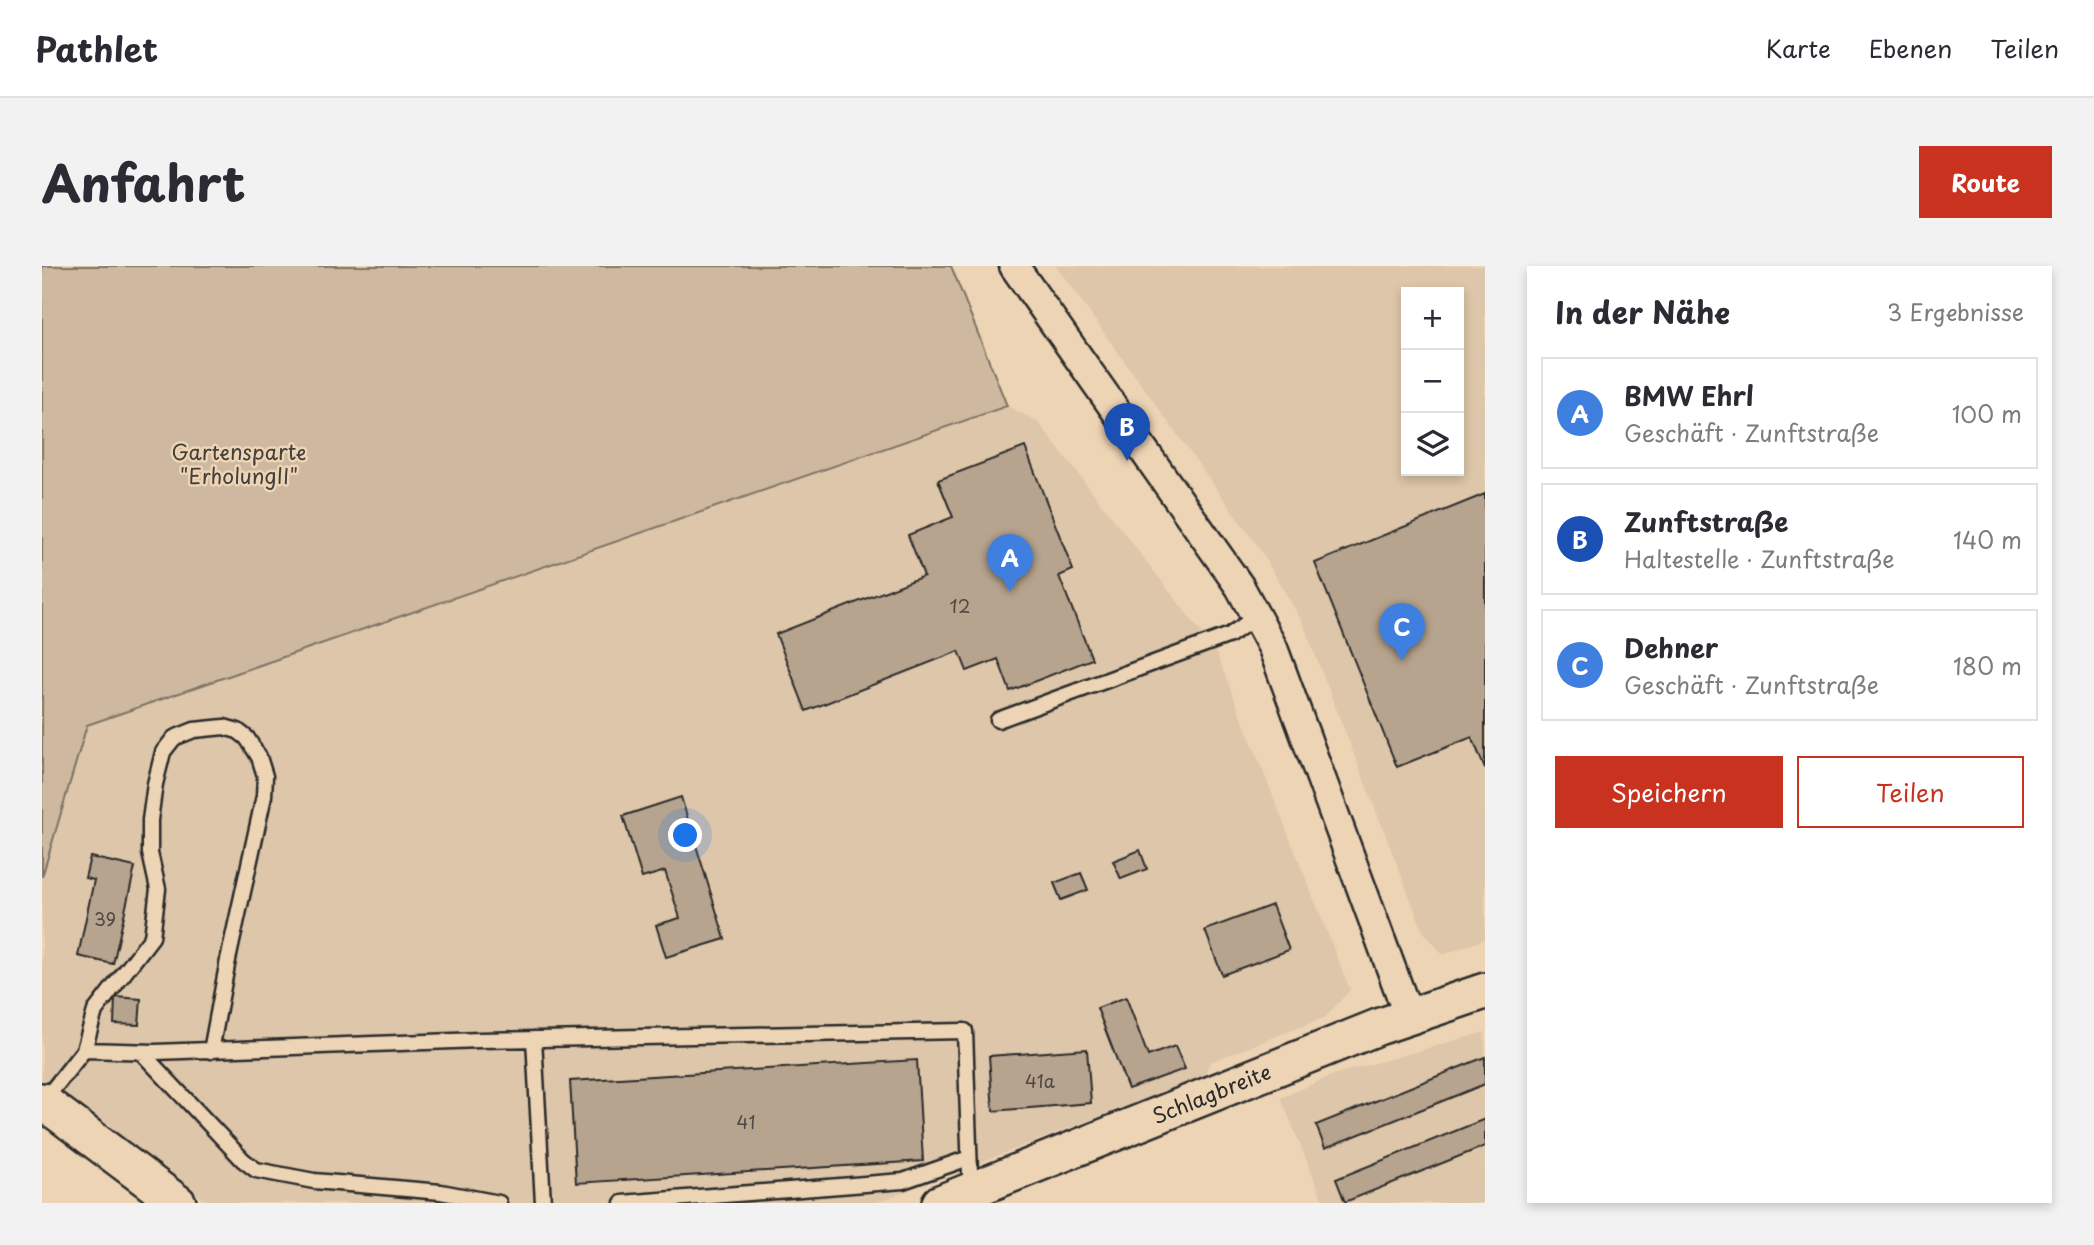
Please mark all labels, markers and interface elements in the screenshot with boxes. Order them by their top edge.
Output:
text: Pathlet [35,23,158,73]
text: Karte [1766,30,1831,66]
text: Ebenen [1869,30,1952,66]
text: Teilen [1990,30,2059,66]
text: Anfahrt [42,145,245,219]
button: Route [1919,146,2052,218]
map controls [1401,287,1464,476]
button: + [1401,287,1464,350]
text: In der Nähe [1555,289,1730,334]
text: 3 Ergebnisse [1887,294,2024,329]
button: − [1401,350,1464,413]
text: BMW Ehrl [1624,376,1754,415]
text: A [1571,396,1589,431]
text: 100 m [1952,396,2022,431]
pin: B [1104,403,1150,461]
button: layers [1401,413,1464,476]
text: Geschäft · Zunftstraße [1624,415,1879,450]
park label: Gartensparte "ErholungII" [171,435,307,491]
text: Zunftstraße [1624,502,1788,541]
text: B [1572,522,1588,557]
text: 140 m [1953,522,2022,557]
pin: A [987,534,1033,592]
text: Haltestelle · Zunftstraße [1624,541,1894,576]
house number: 12 [950,592,970,619]
pin: C [1379,603,1425,661]
text: Dehner [1624,628,1718,667]
text: C [1571,648,1589,683]
text: 180 m [1953,648,2022,683]
text: Geschäft · Zunftstraße [1624,667,1879,702]
button: Speichern [1555,756,1783,828]
button: Teilen [1797,756,2024,828]
your location [668,818,702,852]
house number: 39 [94,905,116,932]
street label: Schlagbreite [1147,1055,1275,1131]
house number: 41a [1025,1067,1056,1094]
house number: 41 [737,1108,755,1135]

